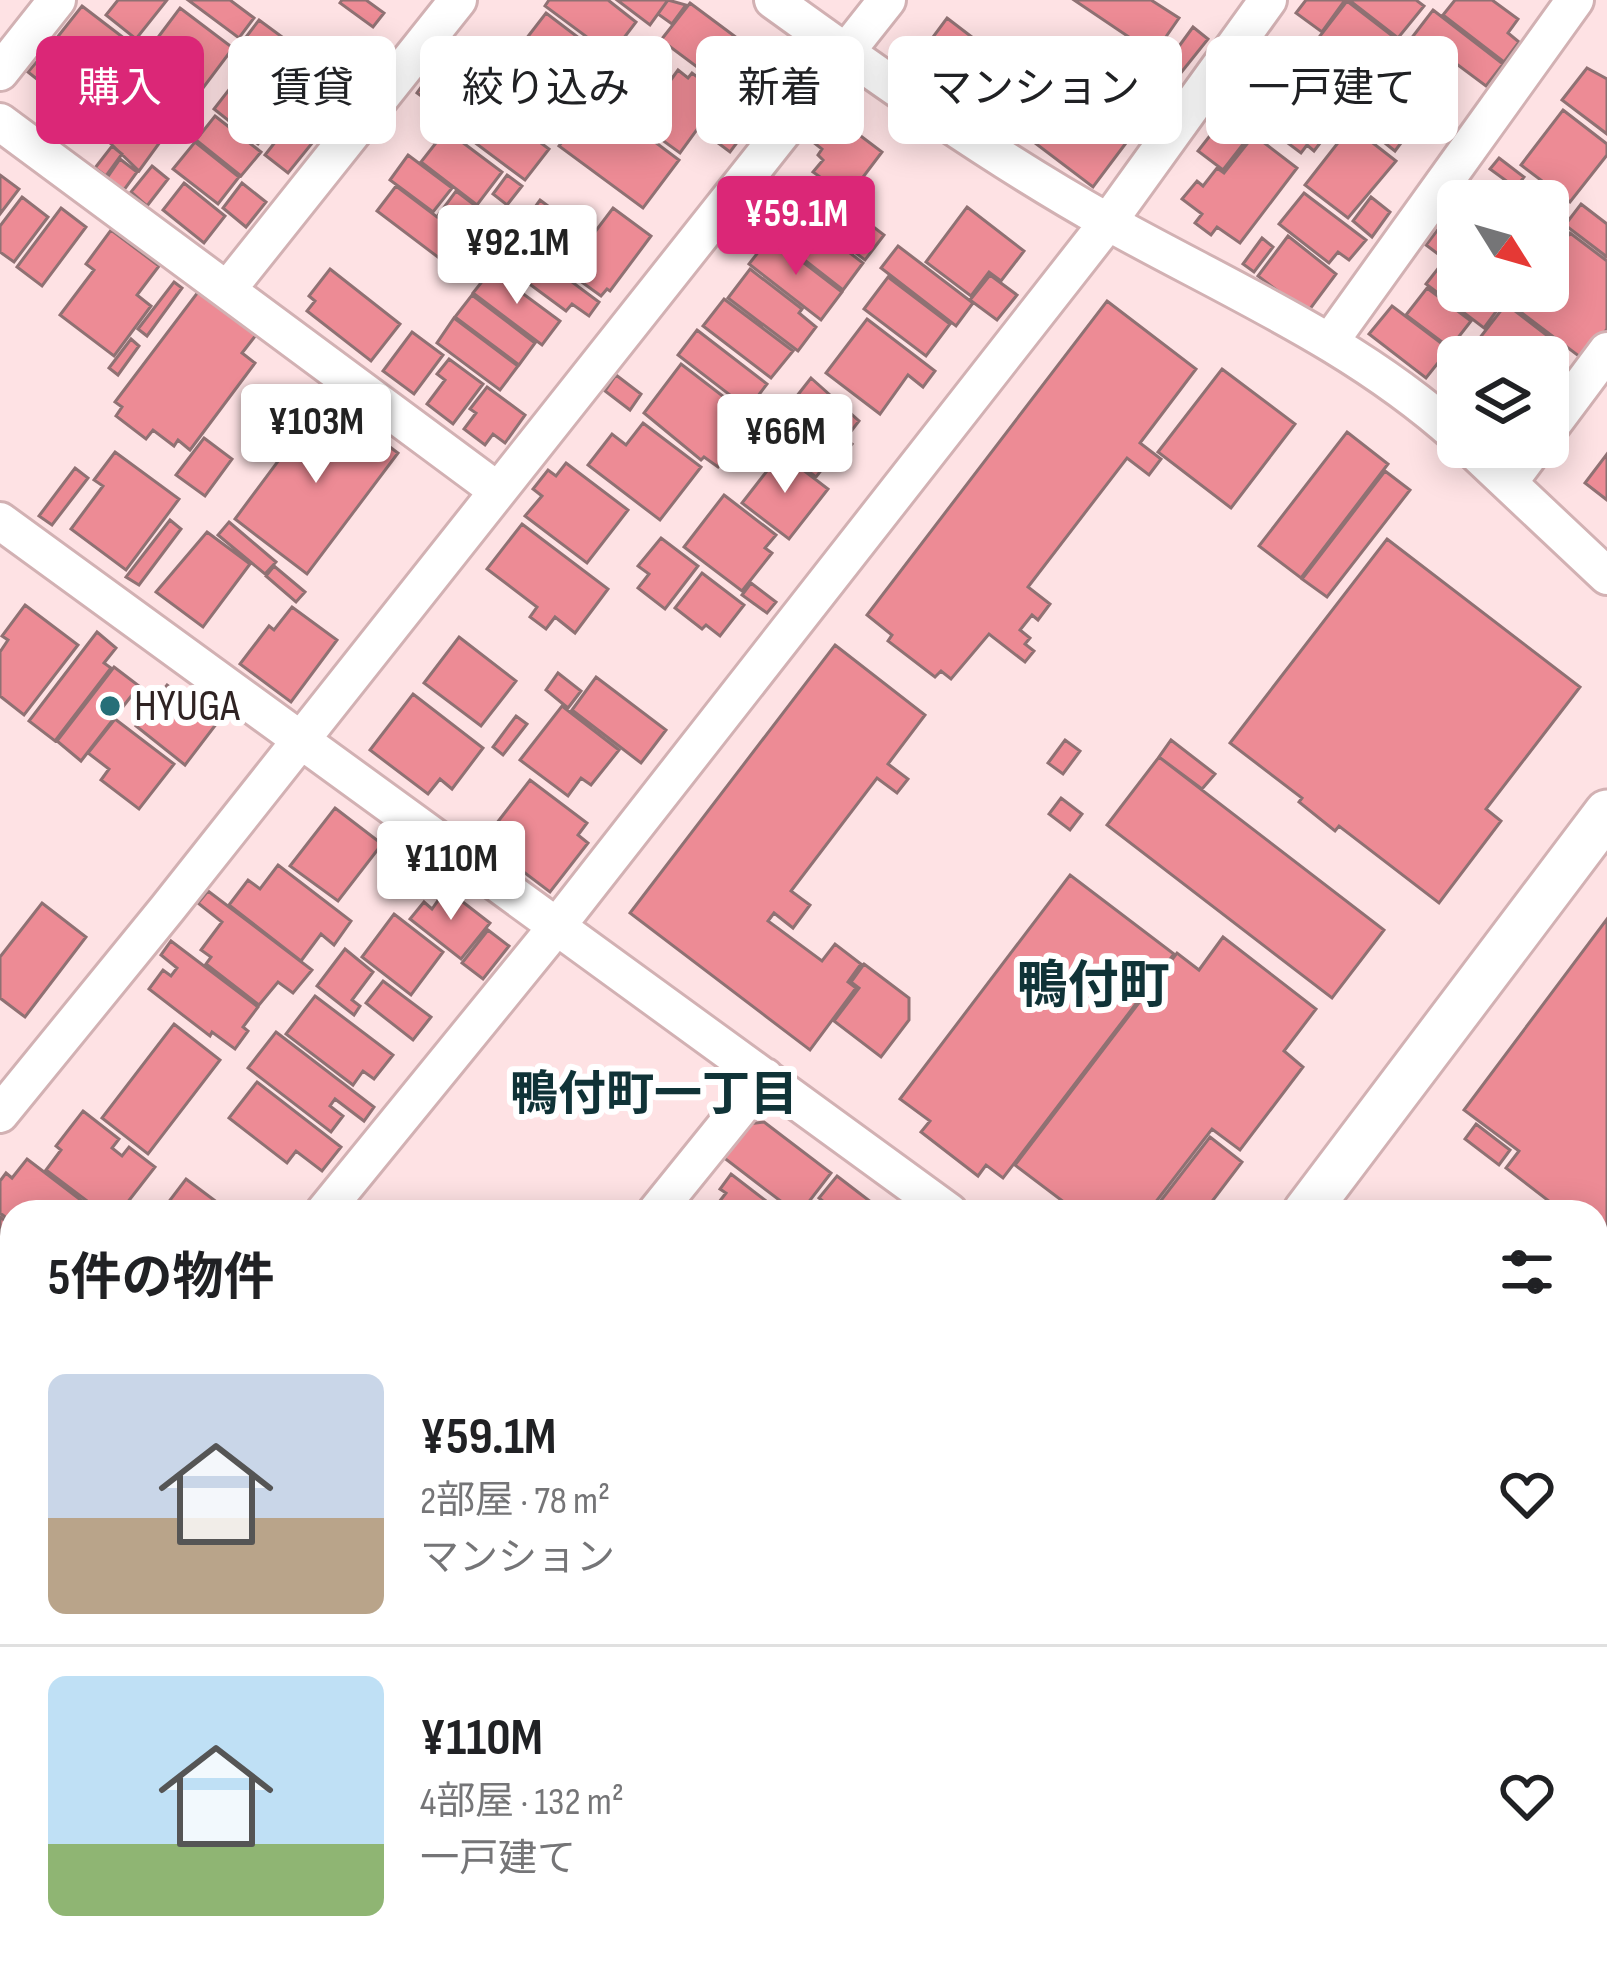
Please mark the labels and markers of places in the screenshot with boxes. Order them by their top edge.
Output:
pin: ¥59.1M [698,176,894,278]
pin: ¥92.1M [419,205,615,307]
pin: ¥103M [232,384,400,486]
pin: ¥66M [714,394,856,496]
place label: HYUGA [134,679,240,734]
marker: HYUGA [97,693,123,719]
pin: ¥110M [367,821,535,923]

